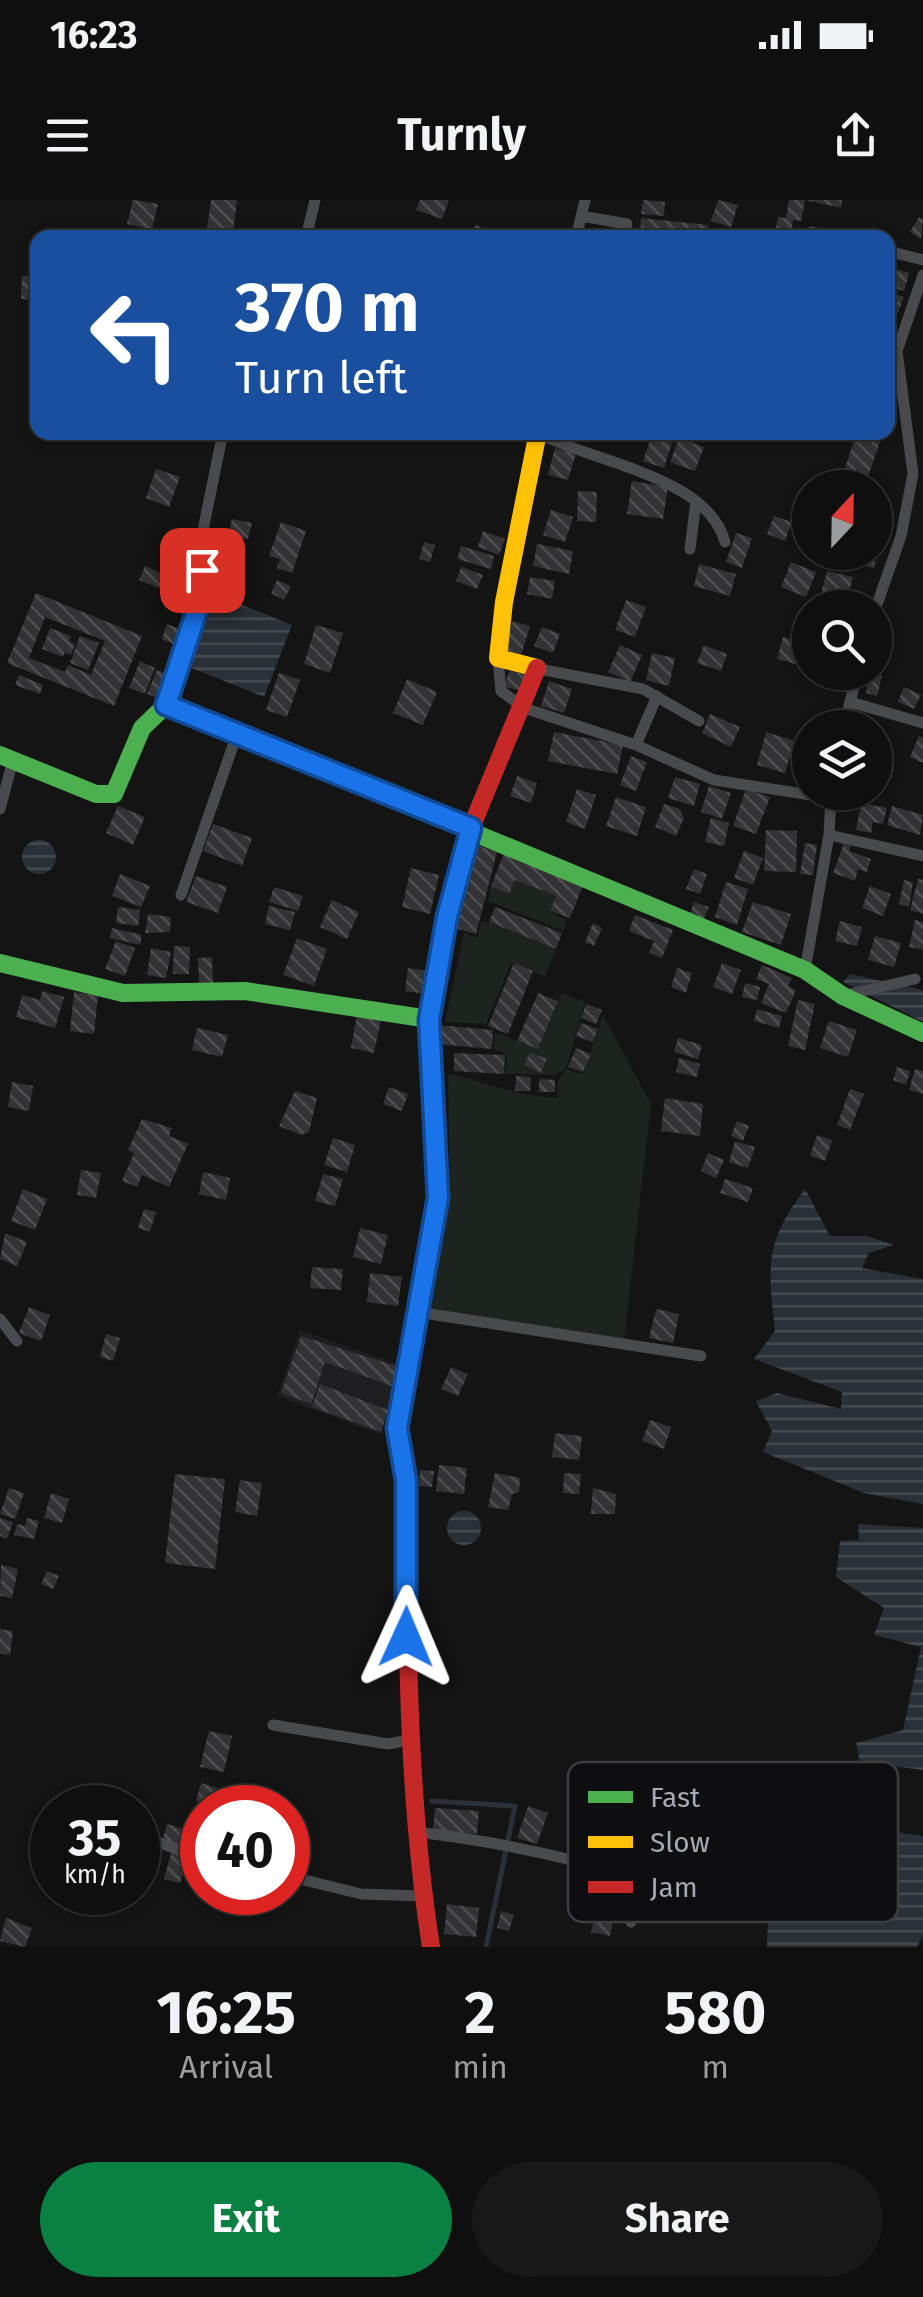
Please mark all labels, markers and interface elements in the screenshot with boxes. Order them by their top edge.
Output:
text: 16:23 [50,12,137,58]
icon: menu [40,108,95,163]
text: Turnly [397,108,526,162]
icon: share [828,108,883,163]
text: 370 m [235,266,420,350]
icon: left [70,270,200,400]
text: Turn left [235,351,407,405]
north arrow [792,470,892,570]
map controls [792,470,892,810]
pin [160,528,245,613]
icon: arrive [175,543,230,598]
button: search [792,590,892,690]
button: layers [792,710,892,810]
position arrow [354,1585,458,1689]
legend [568,1762,898,1922]
text: Fast [650,1781,701,1814]
speed limit sign: 40 [180,1785,310,1915]
text: 35 [69,1808,121,1868]
text: Slow [650,1826,710,1859]
text: km/h [64,1860,126,1890]
text: Jam [650,1871,698,1904]
text: 16:25 [157,1977,296,2049]
text: 2 [465,1977,496,2049]
text: 580 [664,1977,766,2049]
text: Arrival [179,2048,273,2086]
text: min [452,2048,508,2086]
text: m [702,2048,729,2086]
button: Exit [40,2162,452,2277]
button: Share [472,2162,883,2277]

